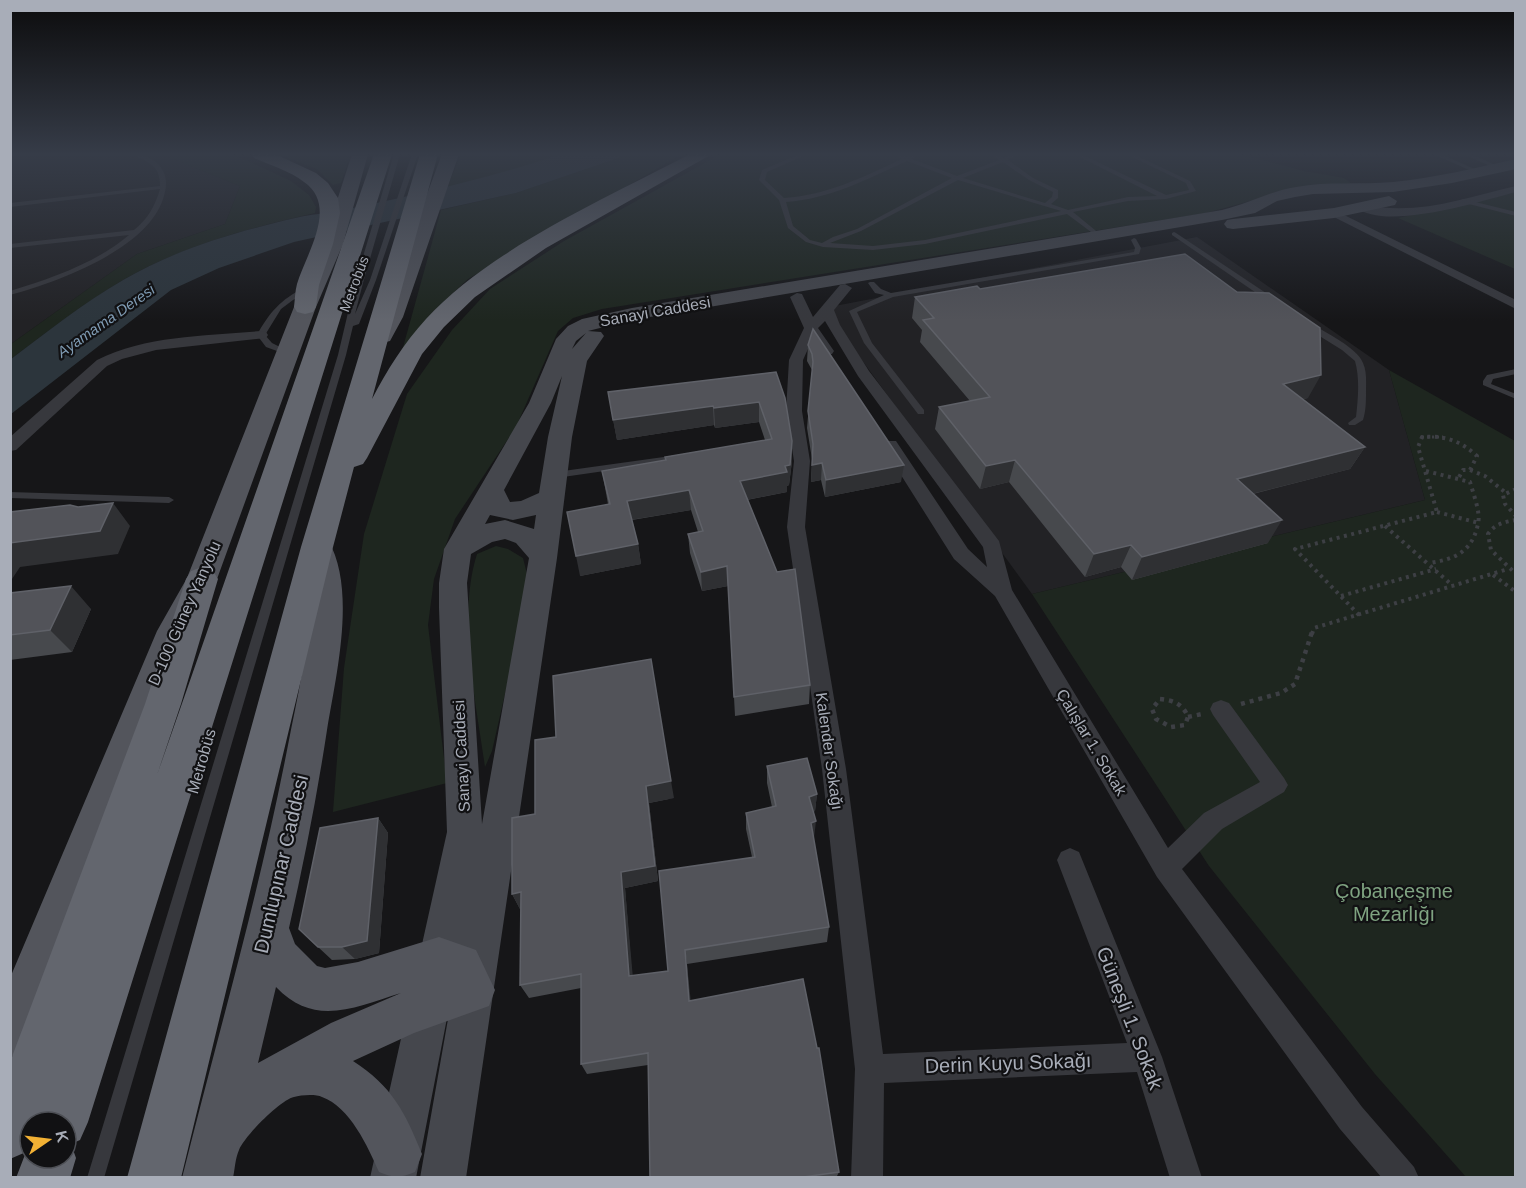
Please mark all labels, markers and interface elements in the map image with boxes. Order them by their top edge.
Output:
street label: Metrobüs [336,254,372,314]
water label: Ayamama Deresi [53,280,158,361]
street label: Sanayi Caddesi [598,293,712,330]
street label: D-100 Güney Yanyolu [145,539,224,688]
street label: Çalışlar 1. Sokak [1053,686,1131,799]
street label: Kalender Sokağı [813,691,846,811]
street label: Sanayi Caddesi [450,700,473,812]
street label: Metrobüs [184,727,219,796]
street label: Dumlupınar Caddesi [250,773,312,955]
park label: Çobançeşme Mezarlığı [1335,880,1453,925]
street label: Güneşli 1. Sokak [1093,943,1168,1093]
street label: Derin Kuyu Sokağı [924,1049,1092,1077]
north arrow [18,1110,78,1170]
text: K [52,1129,72,1145]

